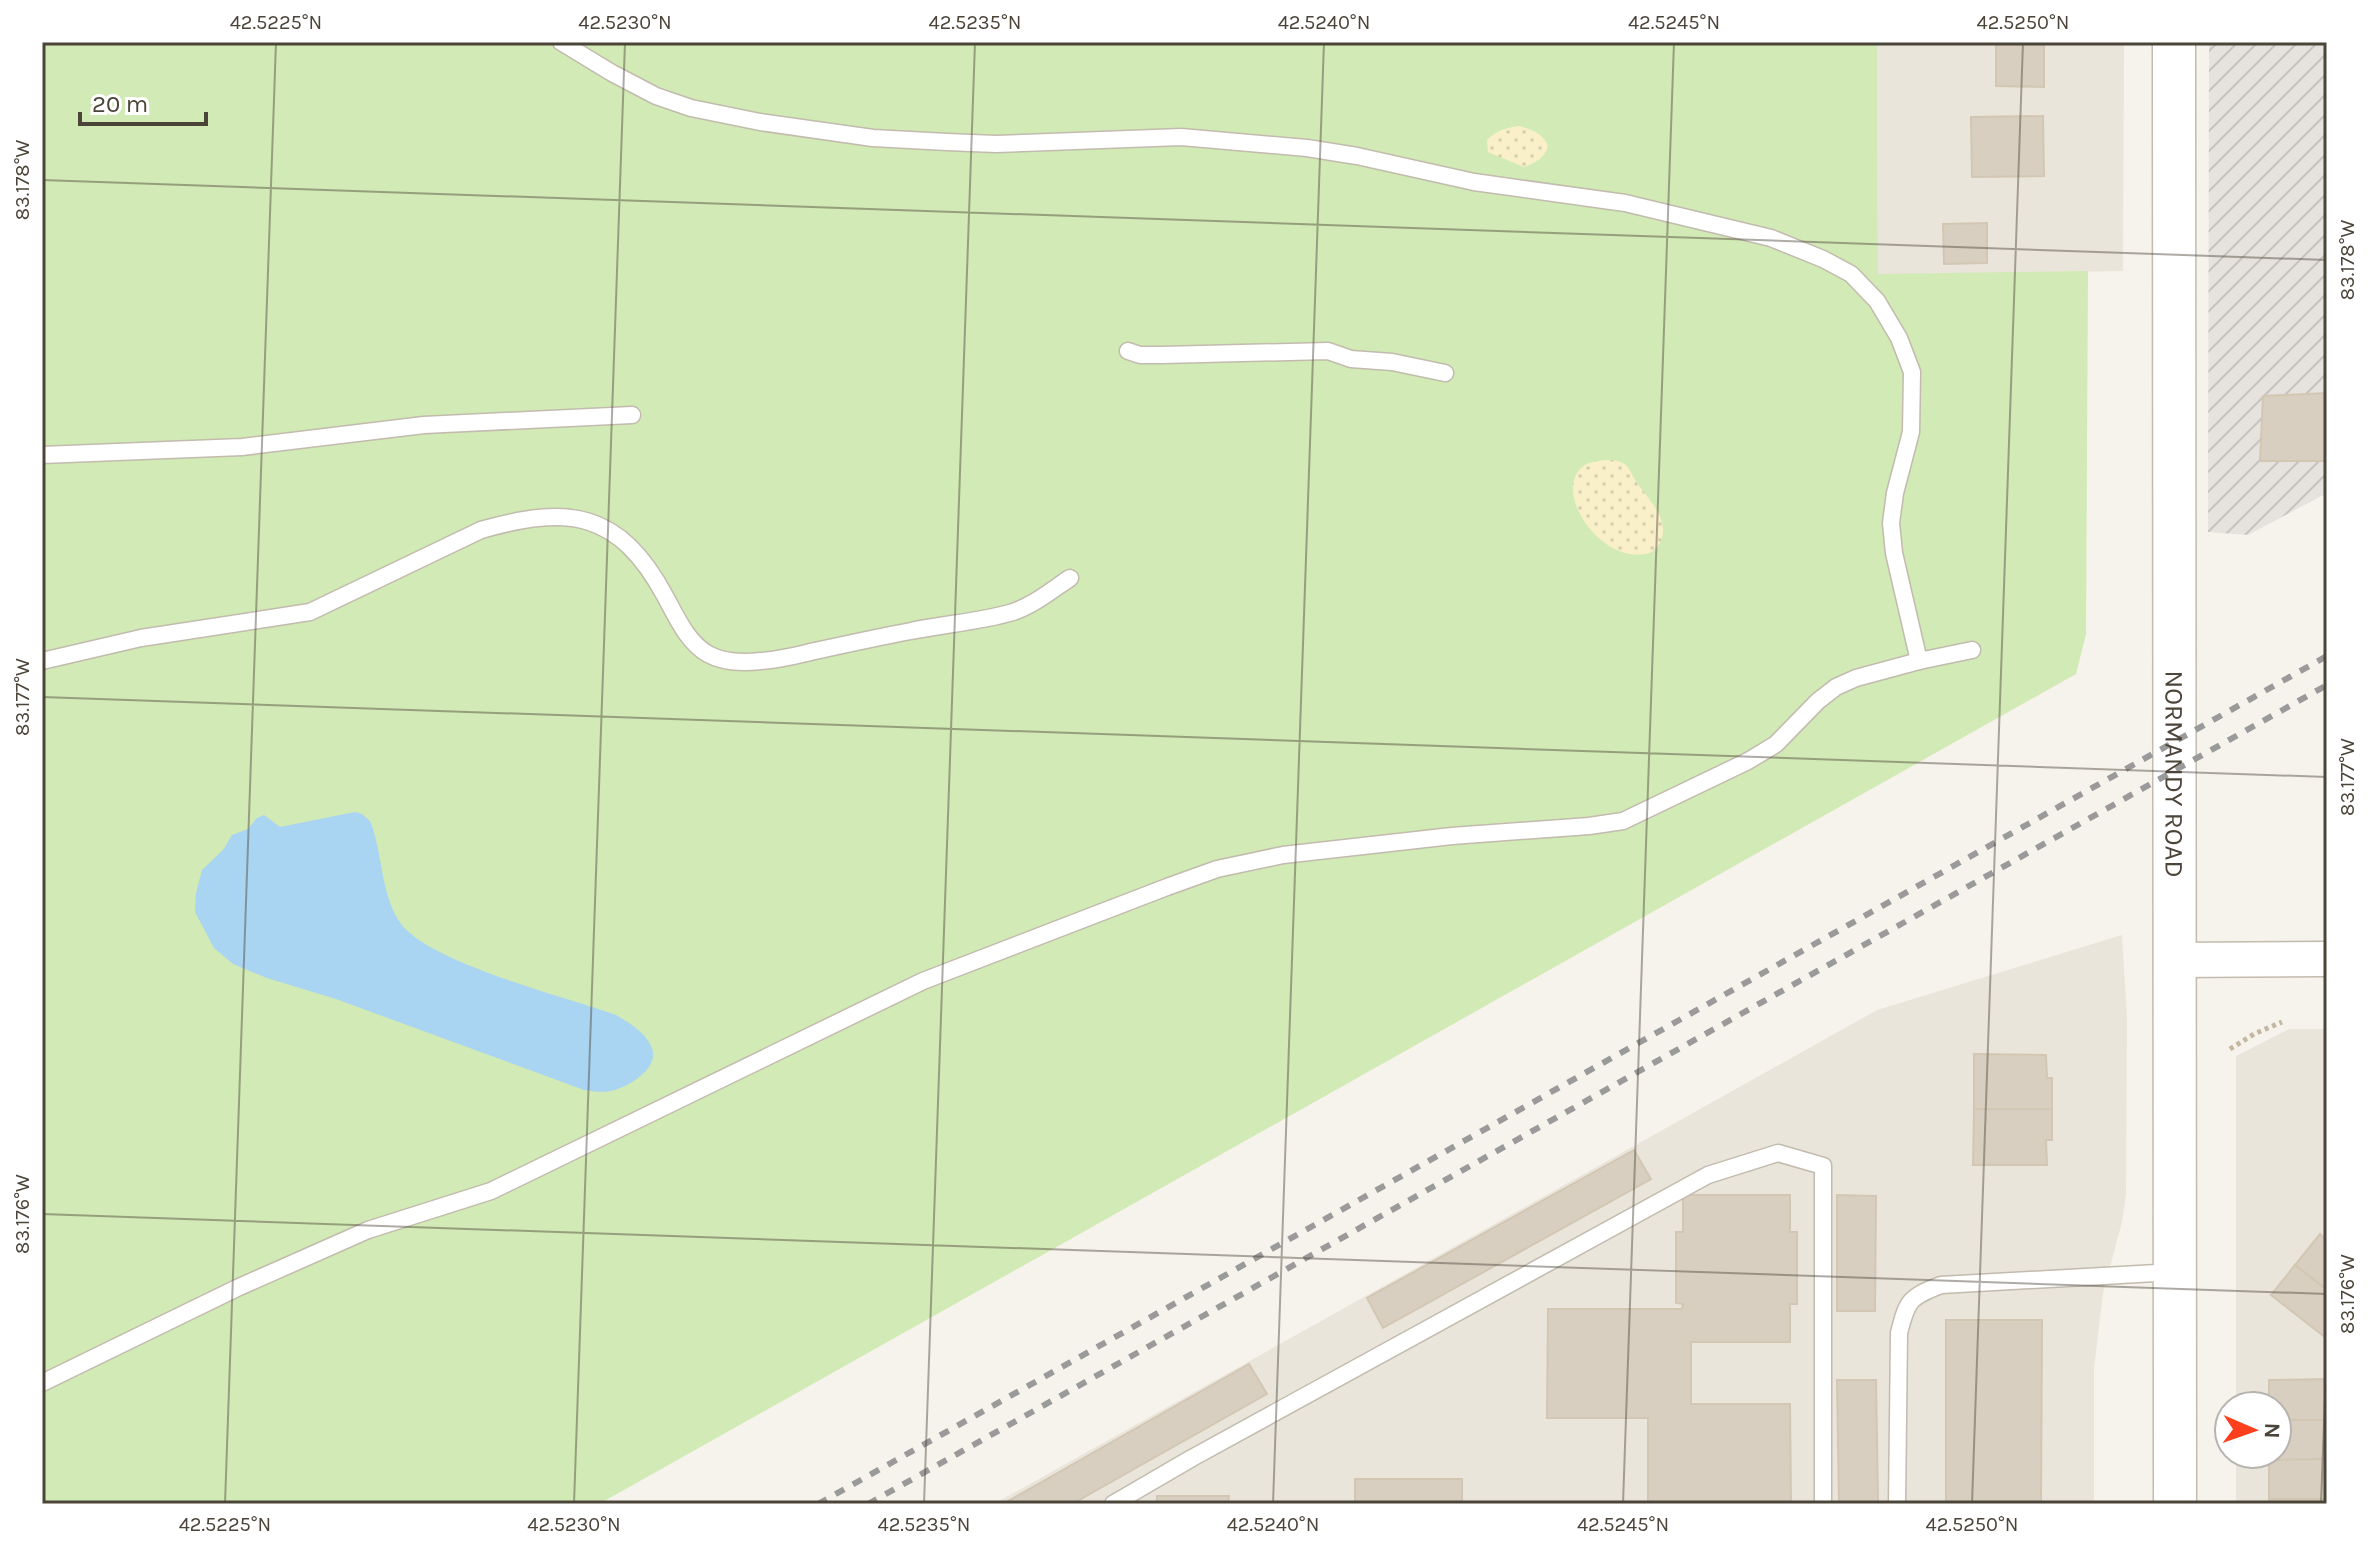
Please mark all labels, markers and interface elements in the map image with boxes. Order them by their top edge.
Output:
text: 42.5225°N [230,11,322,34]
text: 42.5230°N [578,11,672,34]
text: 42.5235°N [929,11,1021,34]
text: 42.5240°N [1278,11,1370,34]
text: 42.5245°N [1628,11,1720,34]
text: 42.5250°N [1977,11,2069,34]
scale bar [80,76,206,126]
text: 20 m [92,90,148,118]
text: 83.178°W [11,140,34,220]
text: 83.178°W [2336,220,2359,300]
text: 83.177°W [11,658,34,736]
street label: NORMANDY ROAD [2159,670,2190,878]
text: 83.177°W [2336,738,2359,816]
text: 83.176°W [11,1174,34,1254]
text: 83.176°W [2336,1254,2359,1334]
north arrow [2213,1390,2293,1470]
text: N [2259,1422,2285,1439]
text: 42.5225°N [179,1513,271,1536]
text: 42.5230°N [527,1513,621,1536]
text: 42.5235°N [878,1513,970,1536]
text: 42.5240°N [1227,1513,1319,1536]
text: 42.5245°N [1577,1513,1669,1536]
text: 42.5250°N [1926,1513,2018,1536]

